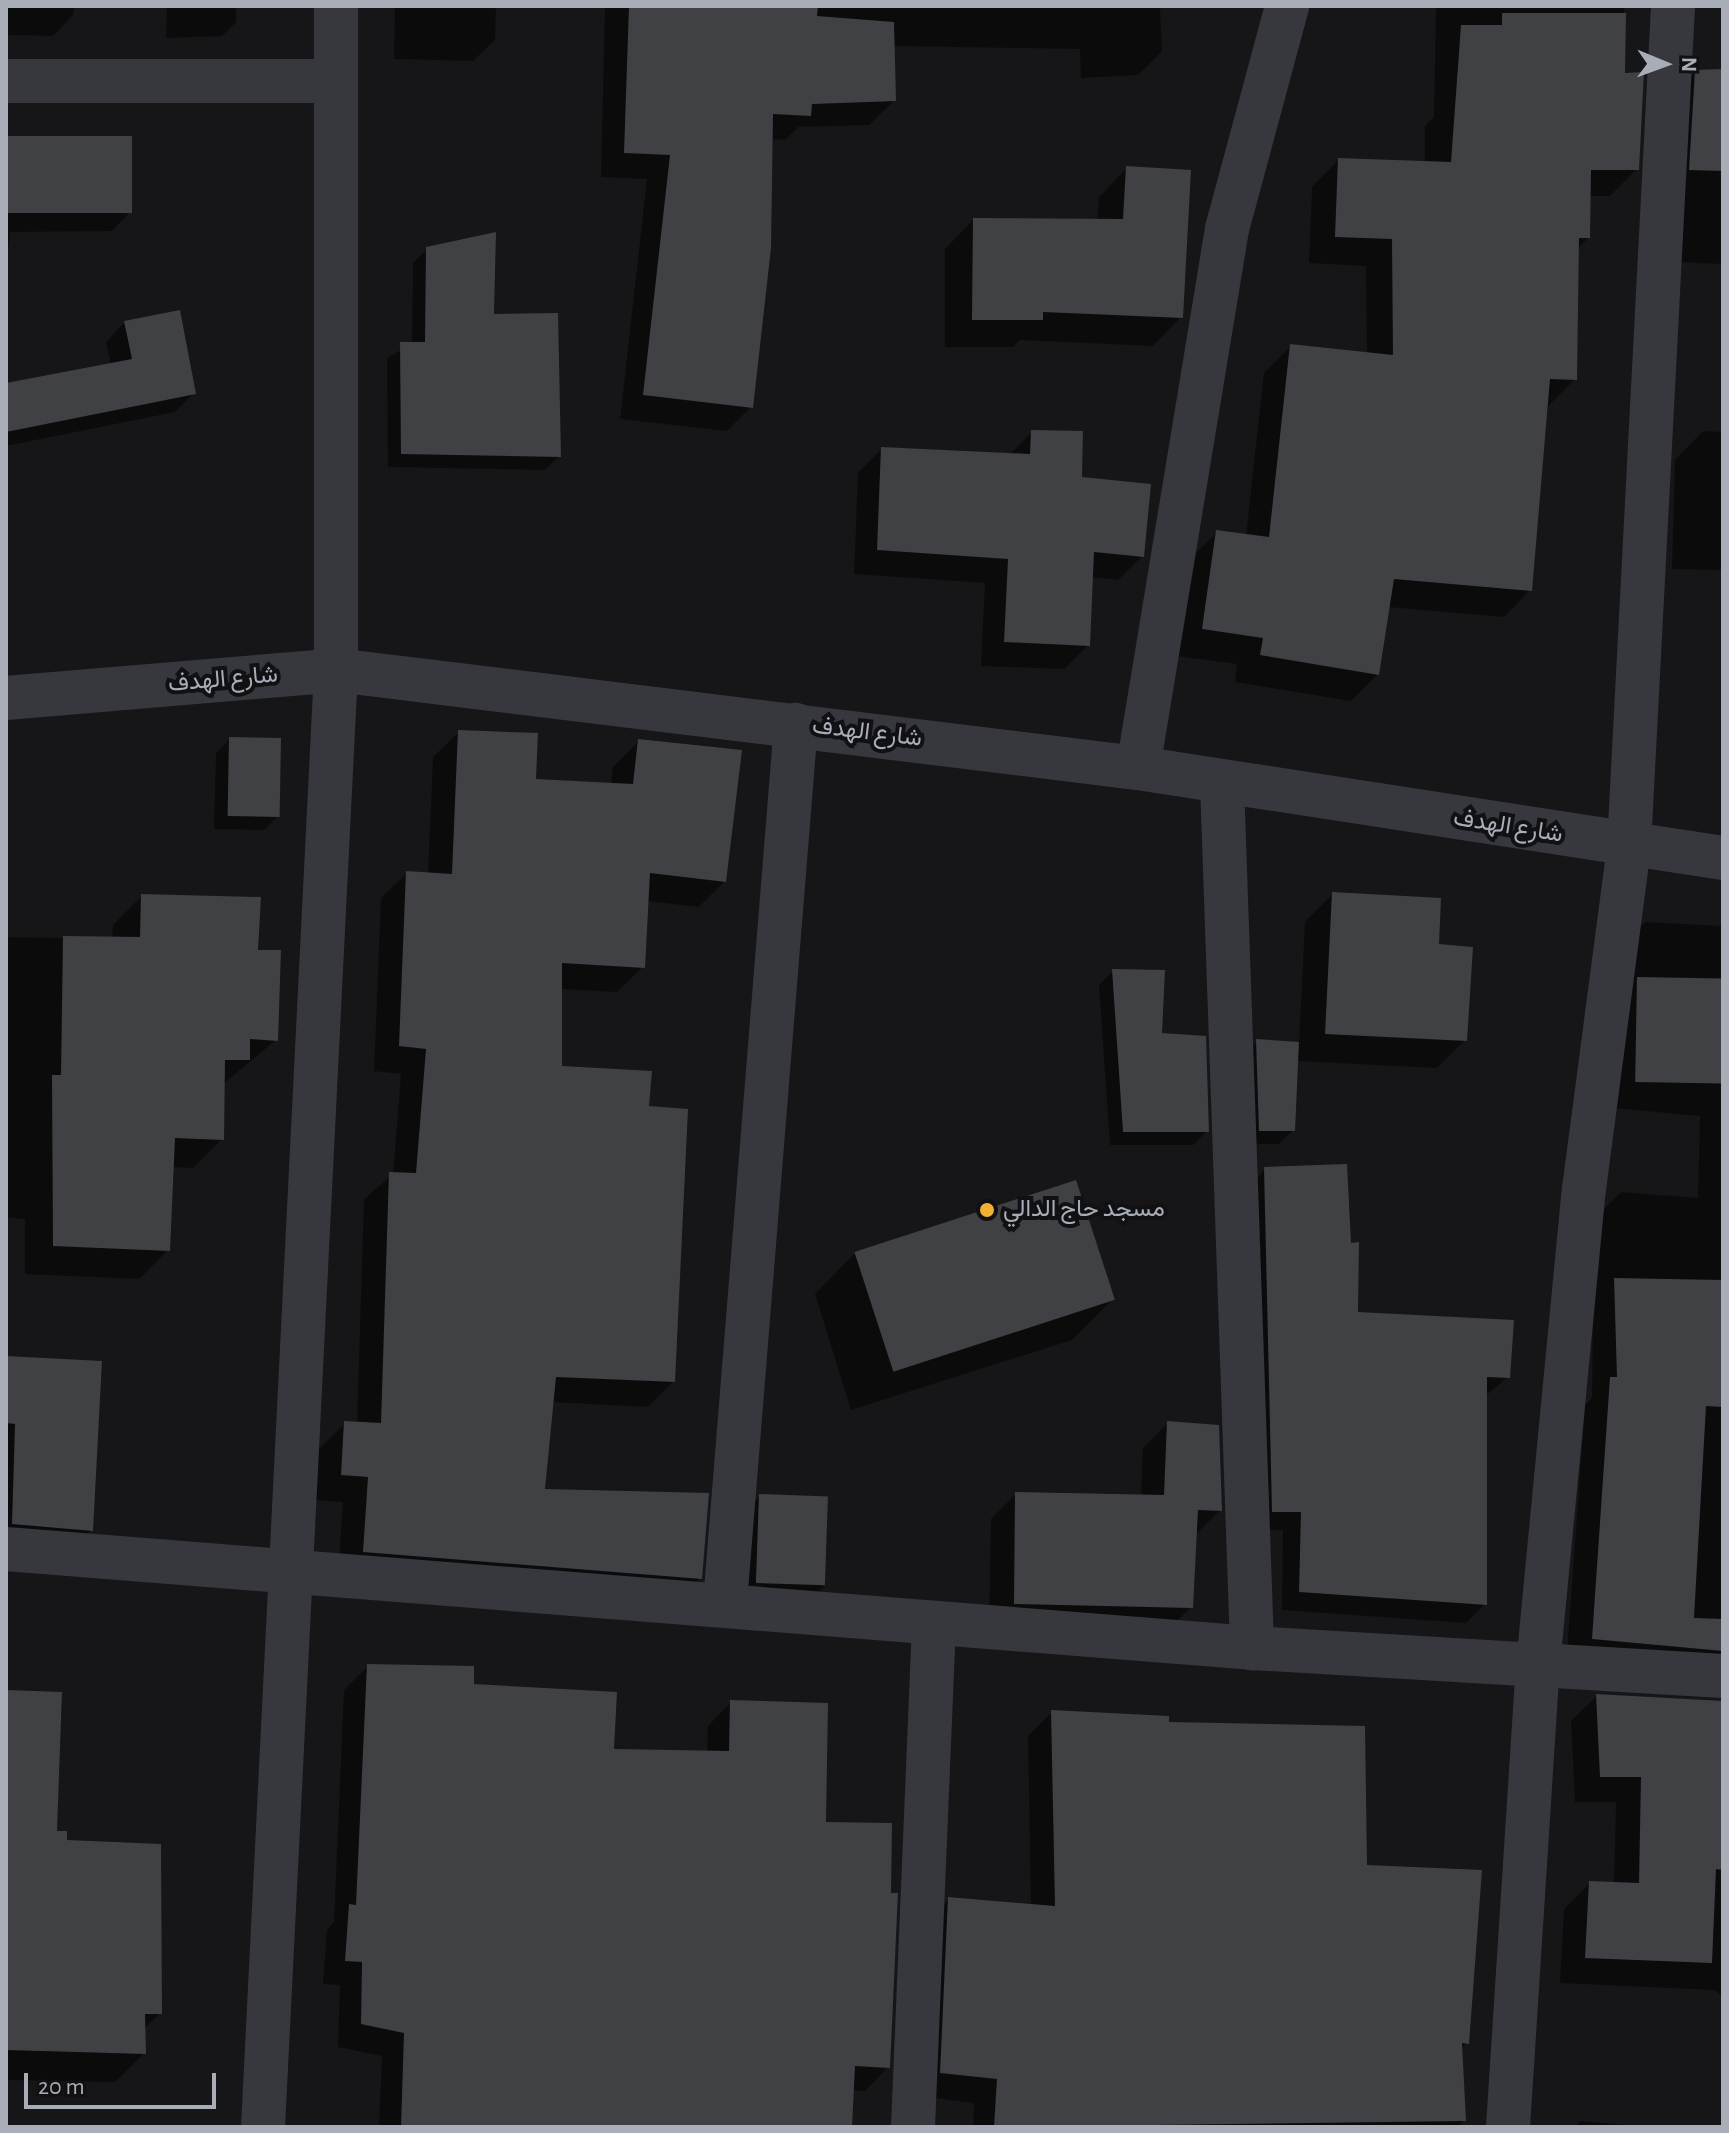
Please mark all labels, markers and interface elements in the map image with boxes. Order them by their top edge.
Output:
north arrow [1625,24,1705,104]
text: N [1678,57,1700,72]
street label: شارع الهدف [167,661,279,699]
street label: شارع الهدف [811,712,923,754]
street label: شارع الهدف [1451,804,1565,850]
place label: مسجد حاج الدالي [1003,1196,1165,1224]
marker: مسجد حاج الدالي [978,1201,996,1219]
scale bar [28,2057,220,2107]
text: 20 m [38,2075,85,2099]

